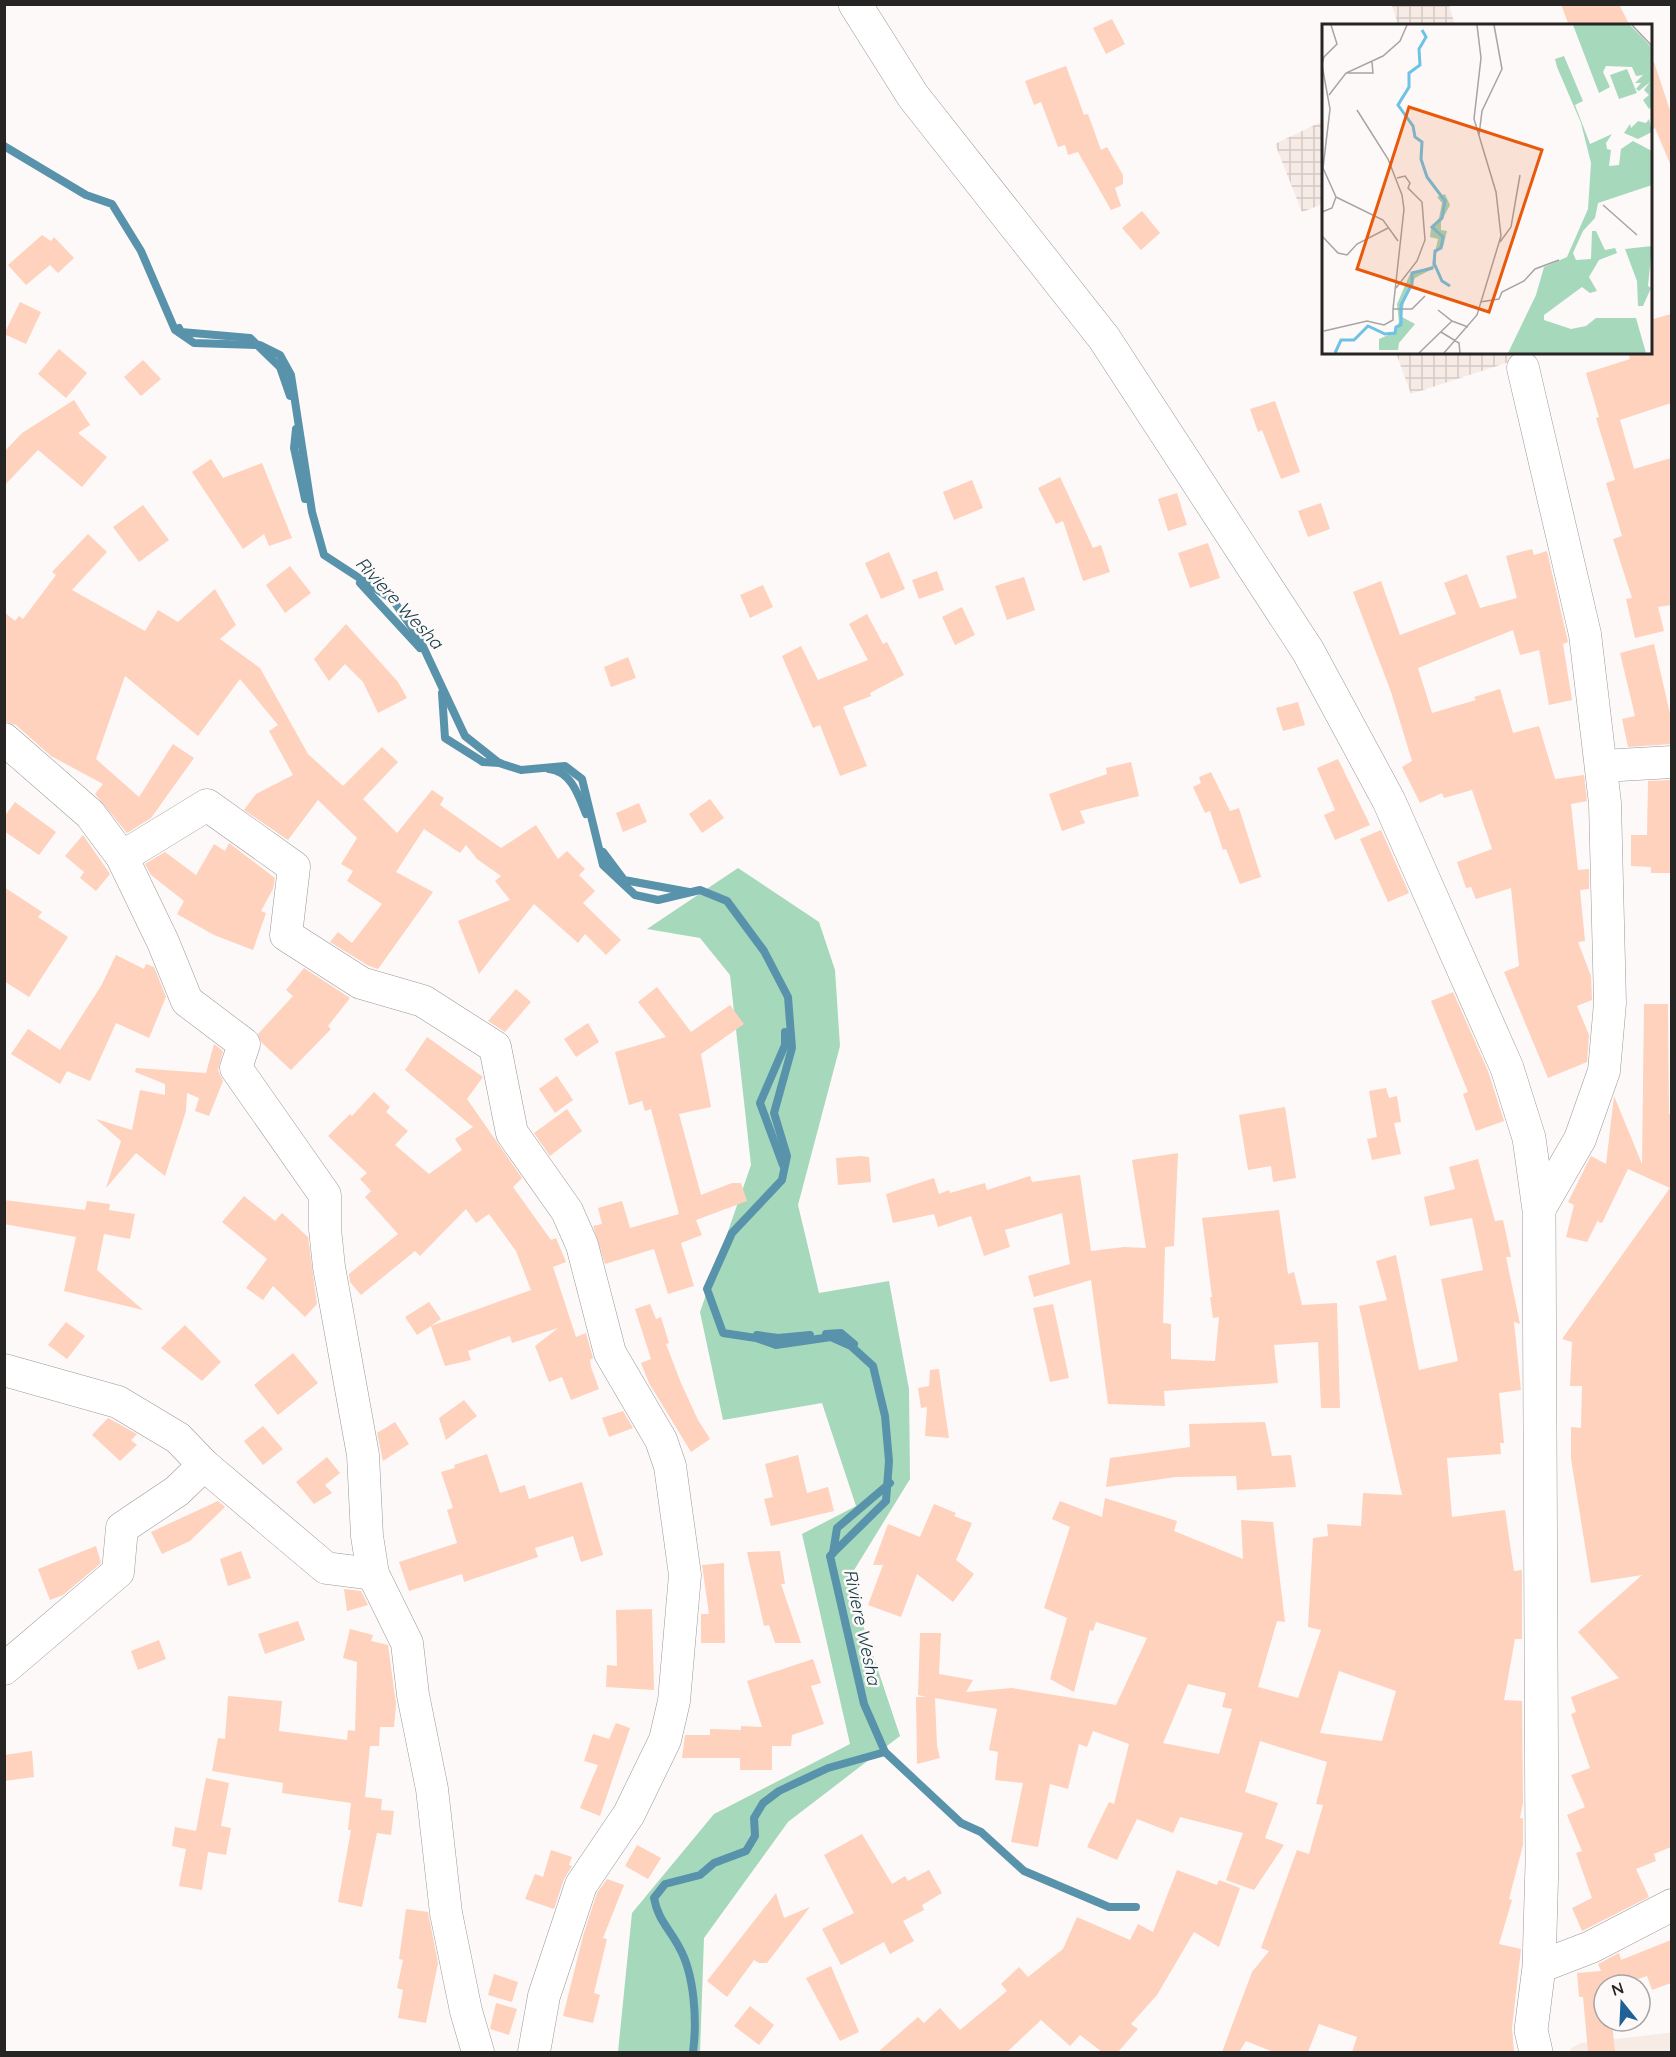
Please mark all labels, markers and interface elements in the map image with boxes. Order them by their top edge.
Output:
inset map [1322,24,1652,354]
water label: Riviere Wesha [351,552,449,654]
water label: Riviere Wesha [839,1567,886,1688]
north arrow [1592,1973,1652,2033]
text: N [1609,1977,1626,2000]

